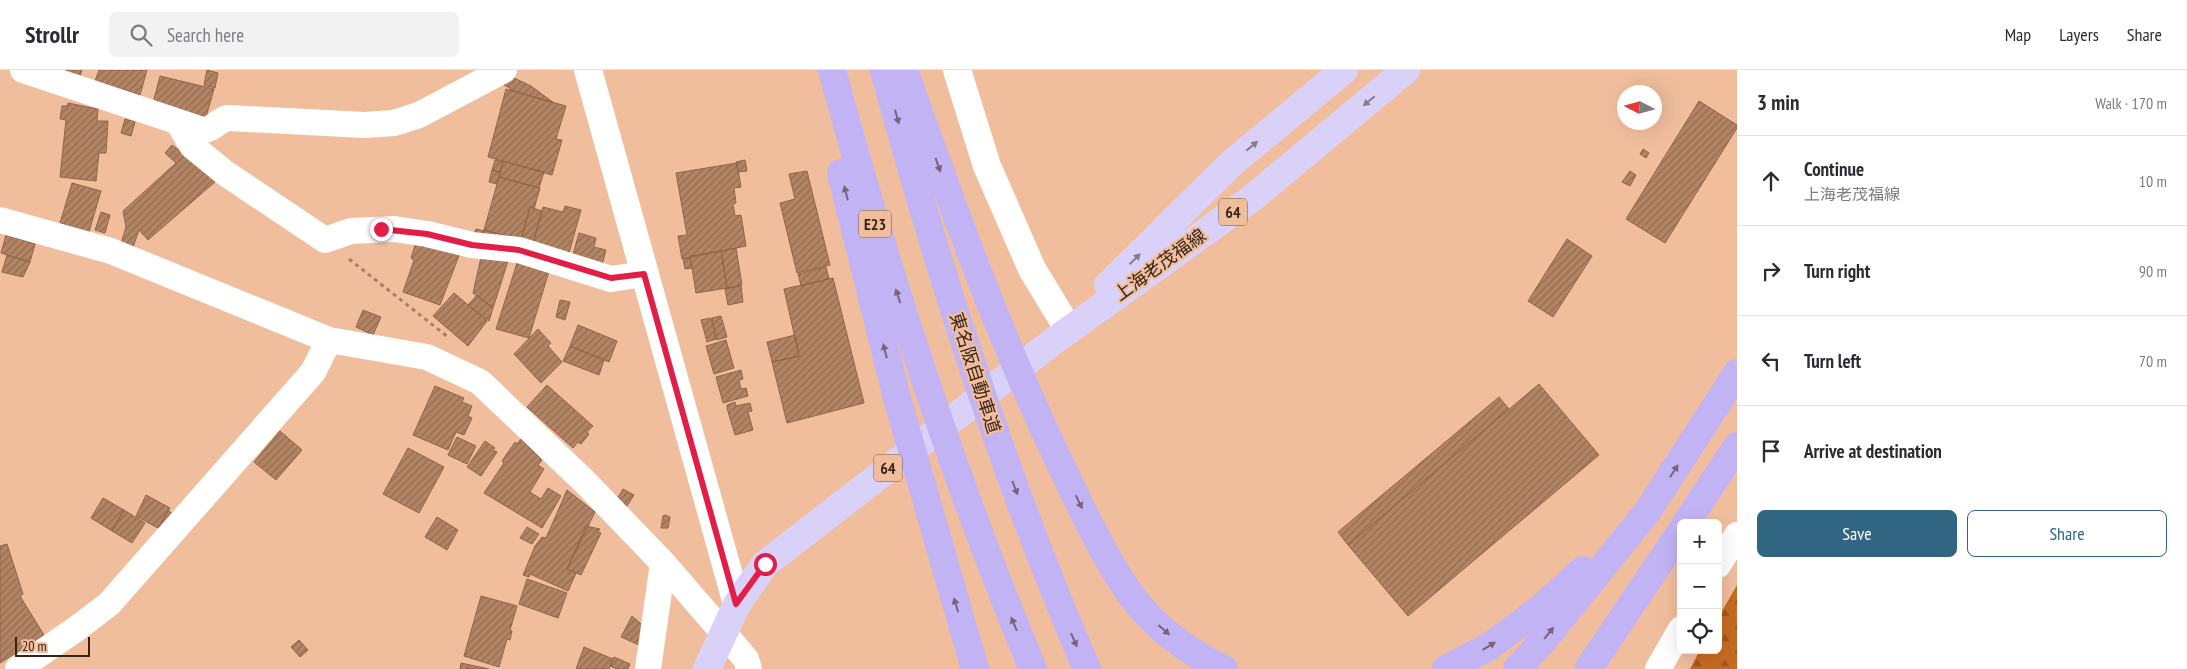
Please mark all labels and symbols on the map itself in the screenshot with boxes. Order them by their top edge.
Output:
north arrow [1617,85,1662,130]
one-way arrow [1362,96,1375,107]
one-way arrow [893,110,901,125]
one-way arrow [1245,141,1258,152]
one-way arrow [935,158,942,173]
one-way arrow [842,185,850,200]
road number: 64 [1219,198,1247,226]
road number: E23 [859,210,891,238]
route end [370,218,393,241]
street label: 上海老茂福線 [1109,224,1210,306]
one-way arrow [1129,253,1141,265]
one-way arrow [894,288,902,303]
street label: 東名阪自動車道 [945,309,1006,436]
one-way arrow [881,343,889,358]
road number: 64 [874,454,902,482]
one-way arrow [1669,464,1678,478]
one-way arrow [1011,481,1019,496]
one-way arrow [1075,495,1083,510]
route start [754,553,777,576]
one-way arrow [951,598,959,613]
one-way arrow [1010,617,1018,631]
one-way arrow [1157,624,1169,636]
one-way arrow [1544,627,1555,640]
one-way arrow [1070,633,1078,648]
scale bar [15,634,90,657]
one-way arrow [1482,642,1496,651]

